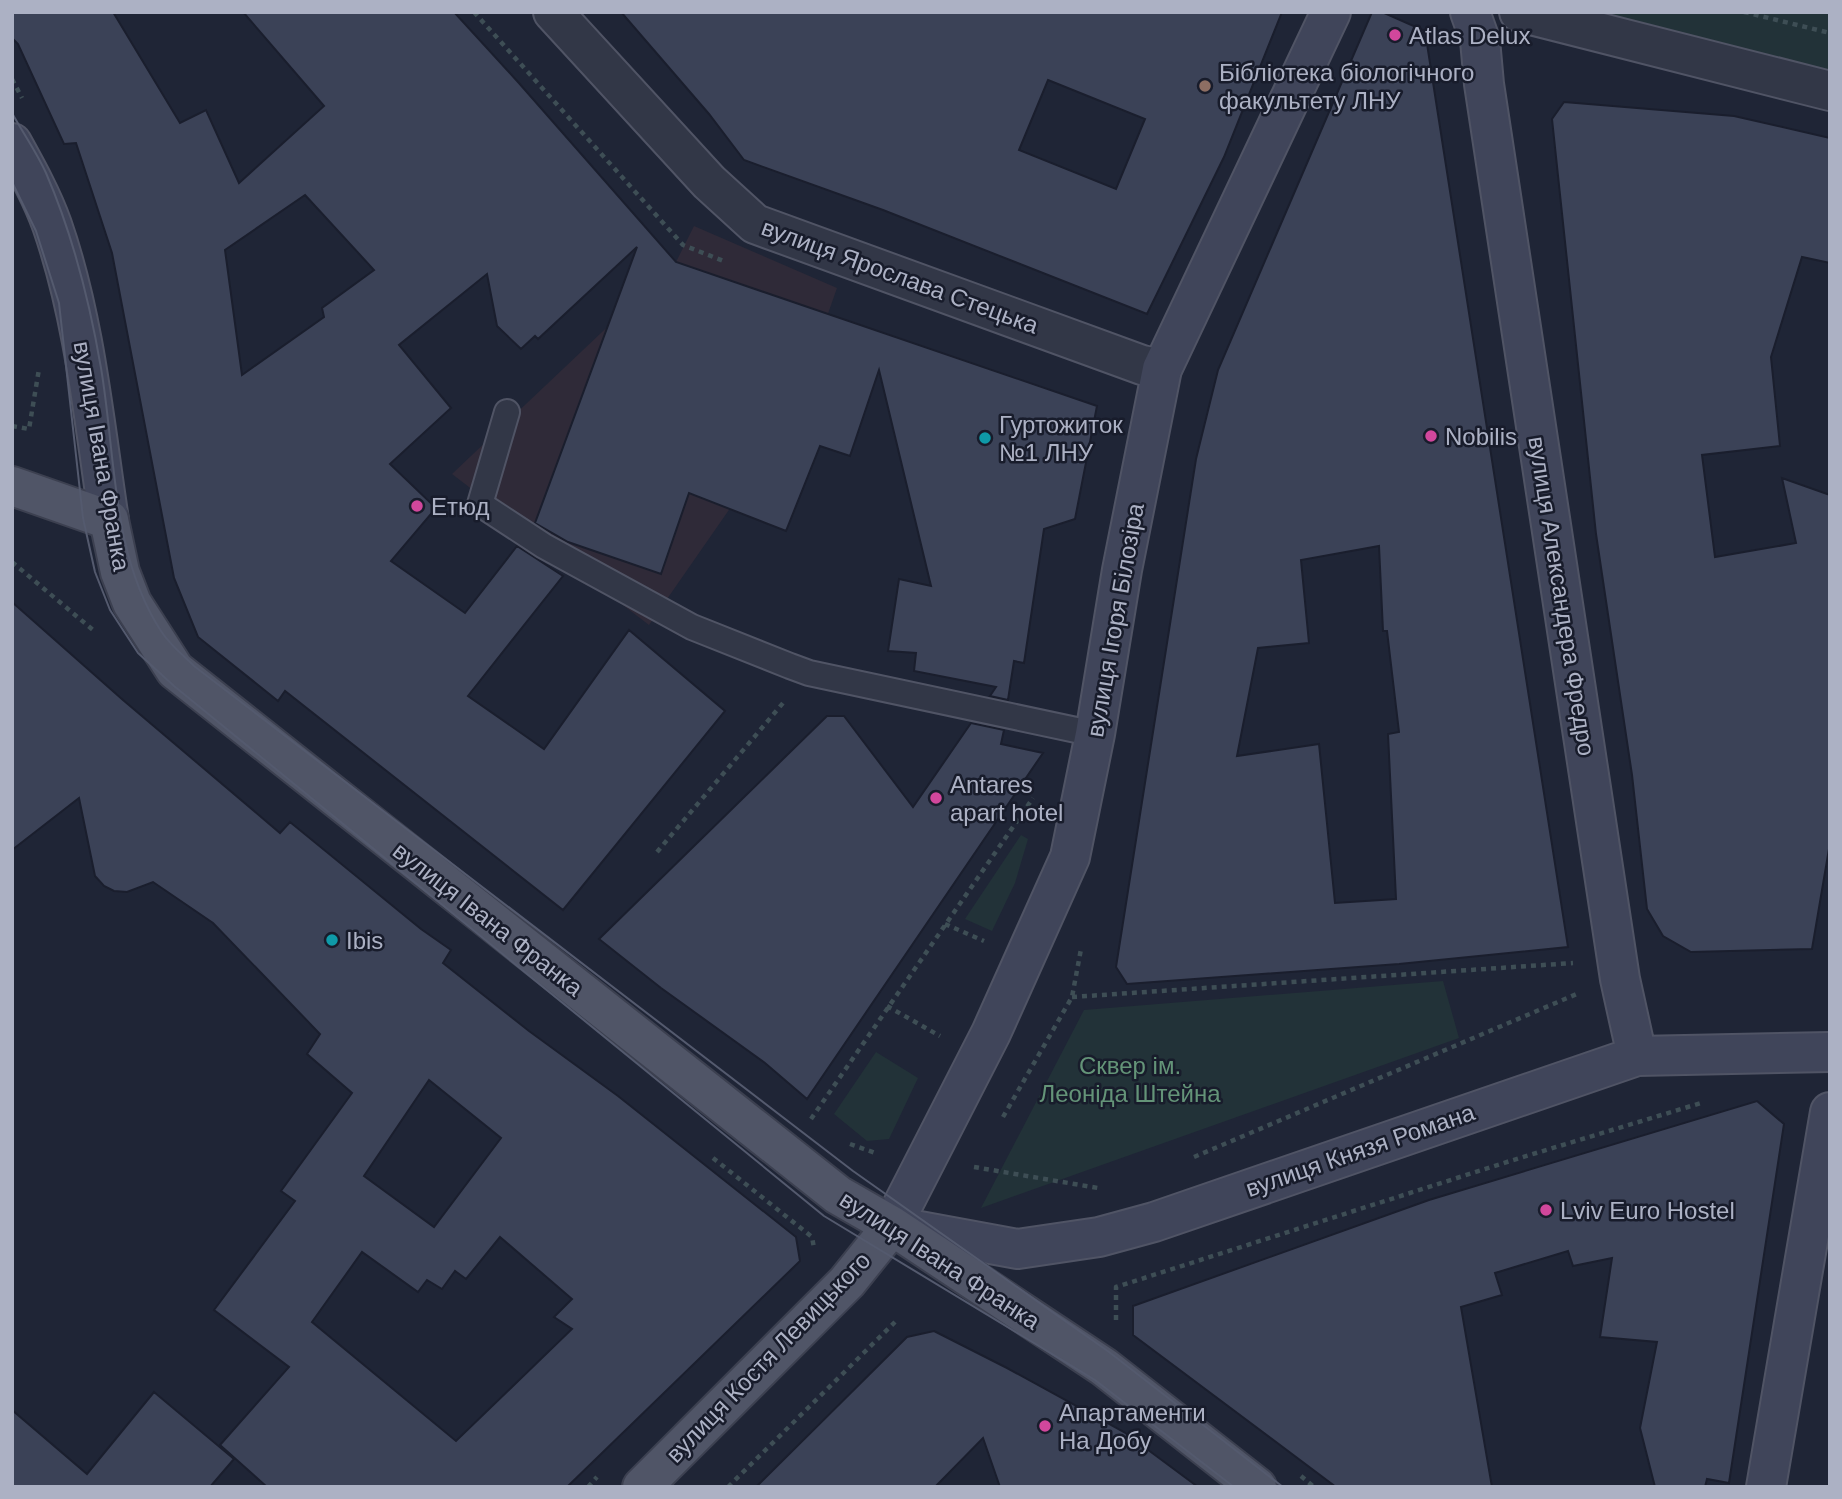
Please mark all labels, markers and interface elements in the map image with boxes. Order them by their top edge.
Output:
place label: Atlas Delux [1409,22,1530,49]
marker: Atlas Delux [1387,27,1403,43]
place label: Бібліотека біологічного факультету ЛНУ [1219,59,1474,114]
marker: Бібліотека біологічного факультету ЛНУ [1197,78,1213,94]
street label: вулиця Ярослава Стецька [758,213,1043,339]
street label: вулиця Івана Франка [68,339,136,574]
place label: Гуртожиток №1 ЛНУ [999,411,1123,466]
place label: Nobilis [1445,423,1517,450]
marker: Nobilis [1423,428,1439,444]
marker: Гуртожиток №1 ЛНУ [977,430,993,446]
street label: вулиця Александера Фредро [1523,434,1601,758]
place label: Етюд [431,493,489,520]
marker: Етюд [409,498,425,514]
street label: вулиця Ігоря Білозіра [1081,500,1149,739]
place label: Antares apart hotel [950,771,1063,826]
marker: Antares apart hotel [928,790,944,806]
street label: вулиця Івана Франка [388,837,589,1002]
place label: Ibis [346,927,383,954]
marker: Ibis [324,932,340,948]
park label: Сквер ім. Леоніда Штейна [1039,1052,1221,1107]
street label: вулиця Князя Романа [1242,1098,1479,1202]
street label: вулиця Івана Франка [835,1185,1046,1335]
place label: Lviv Euro Hostel [1560,1197,1735,1224]
marker: Lviv Euro Hostel [1538,1202,1554,1218]
street label: вулиця Костя Левицького [660,1246,876,1468]
place label: Апартаменти На Добу [1059,1399,1206,1454]
marker: Апартаменти На Добу [1037,1418,1053,1434]

